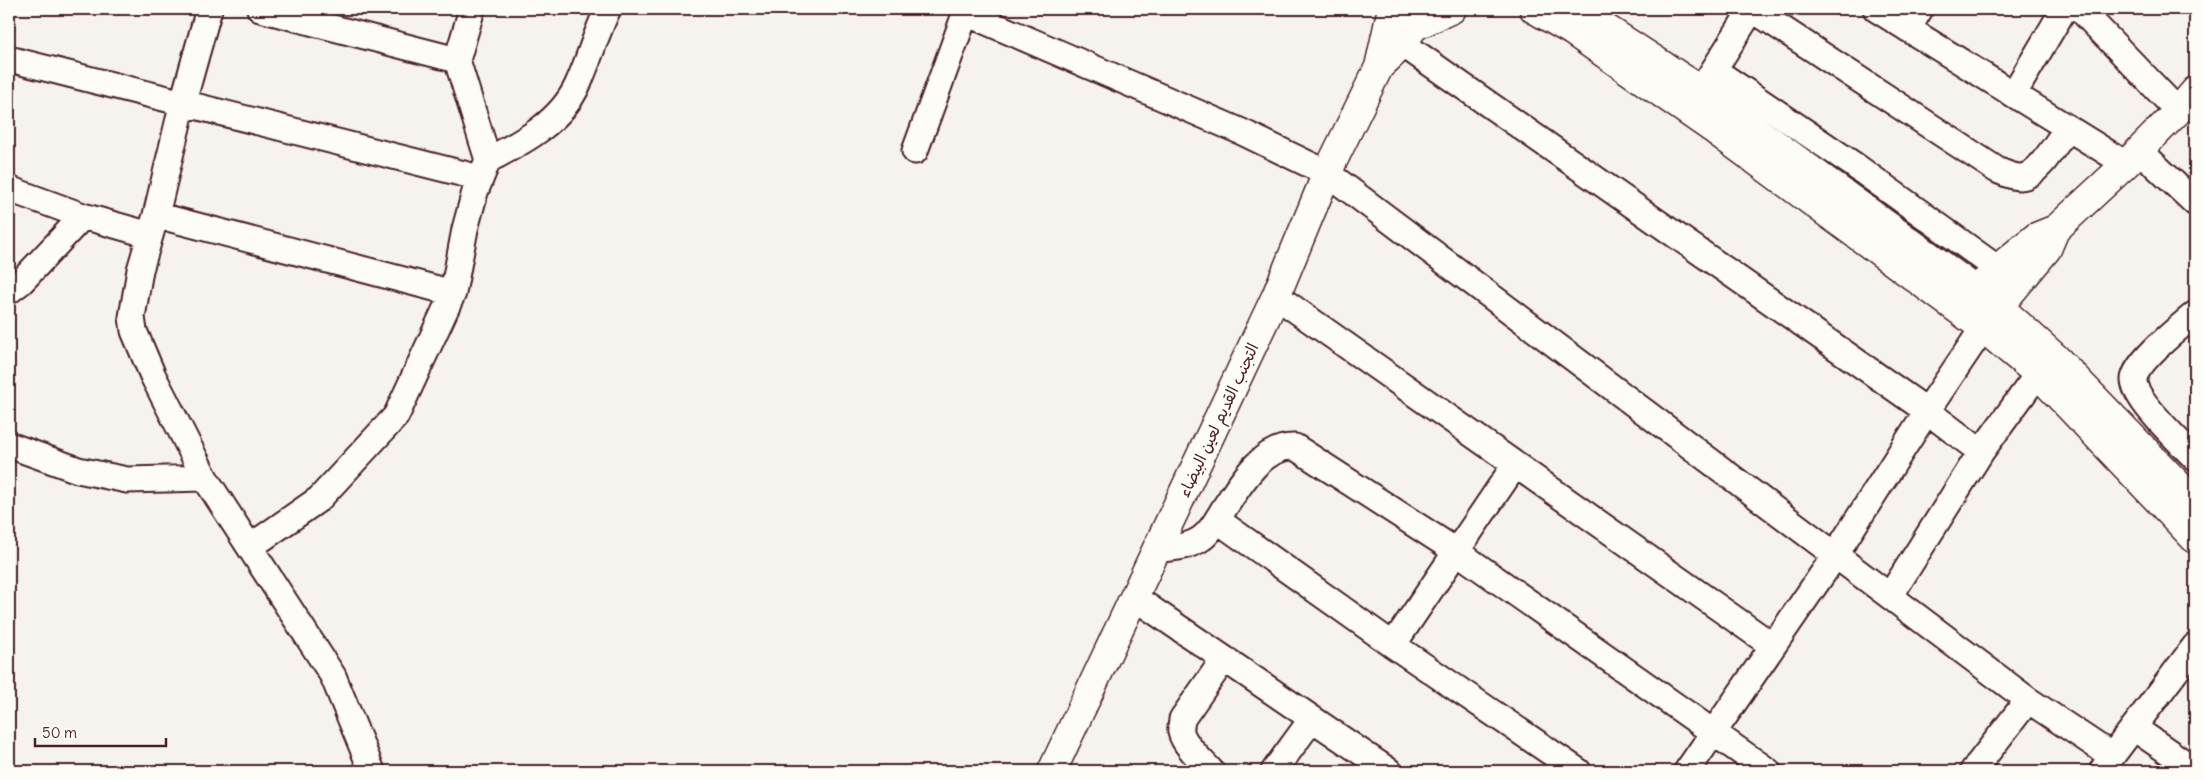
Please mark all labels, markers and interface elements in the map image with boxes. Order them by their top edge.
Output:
street label: التجنب القديم لعين البيضاء [1173,340,1265,502]
scale bar [35,715,166,747]
text: 50 m [42,723,77,742]

